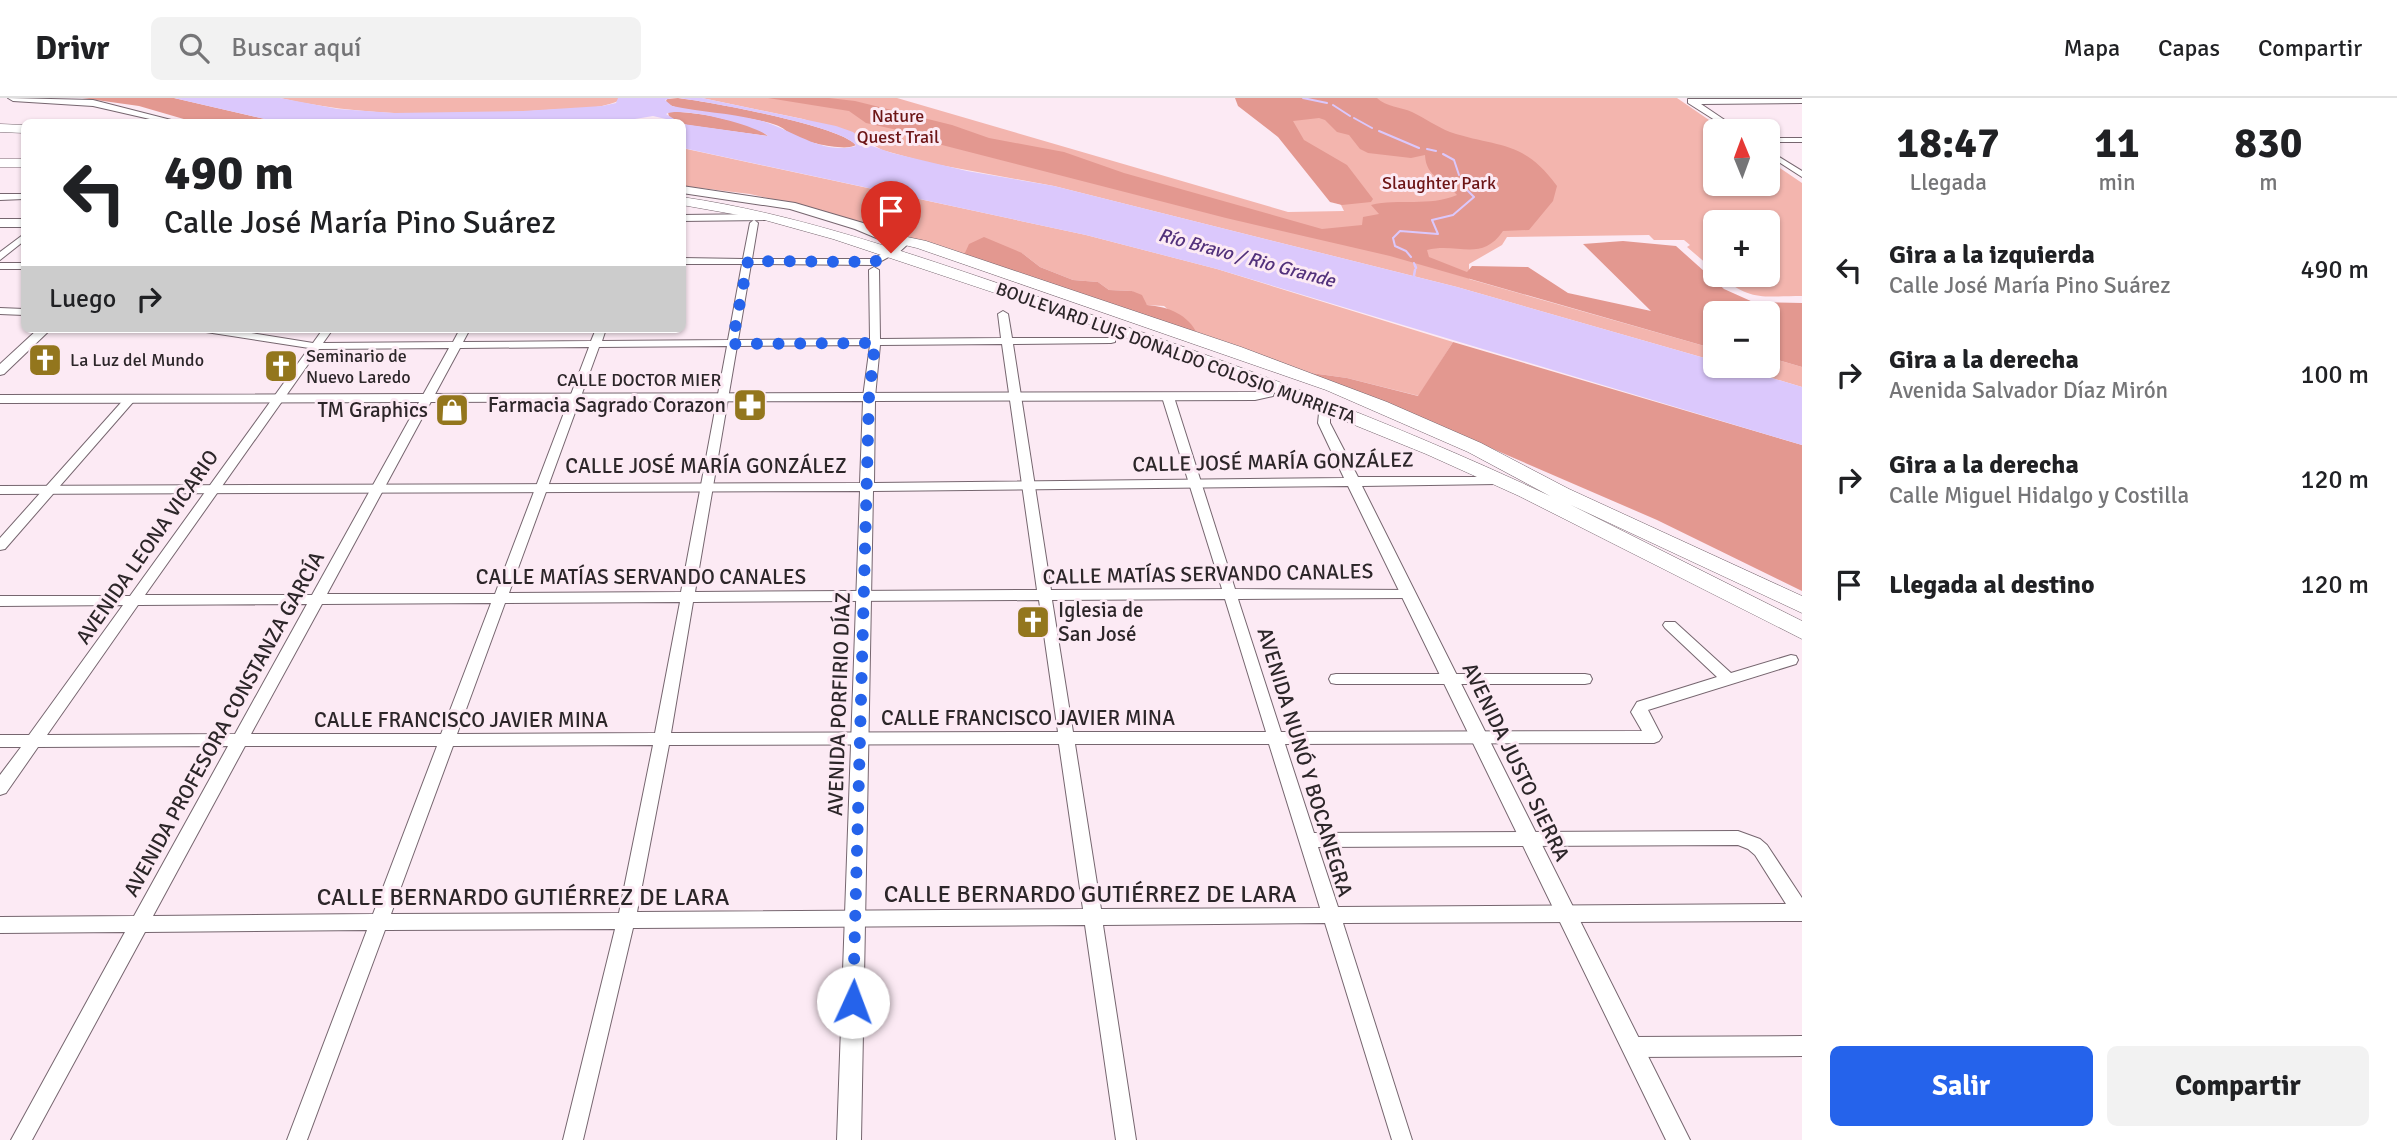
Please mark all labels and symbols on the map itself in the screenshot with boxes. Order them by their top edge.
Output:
park label: Nature Quest Trail [857,105,939,148]
north arrow [1703,119,1780,196]
park label: Slaughter Park [1382,172,1496,194]
pin [861,181,921,253]
water label: Río Bravo / Rio Grande [1156,223,1339,293]
street label: BOULEVARD LUIS DONALDO COLOSIO MURRIETA [993,277,1359,429]
church icon: La Luz del Mundo [26,341,64,379]
place label: Seminario de Nuevo Laredo [306,345,411,388]
church icon: Seminario de Nuevo Laredo [262,347,300,385]
place label: La Luz del Mundo [70,349,204,371]
street label: CALLE DOCTOR MIER [557,369,721,391]
pharmacy icon: Farmacia Sagrado Corazon [731,386,769,424]
shop icon: TM Graphics [433,391,471,429]
place label: Farmacia Sagrado Corazon [488,392,726,418]
place label: TM Graphics [317,397,428,423]
street label: AVENIDA LEONA VICARIO [70,445,224,649]
street label: CALLE JOSÉ MARÍA GONZÁLEZ [1132,447,1414,477]
street label: CALLE JOSÉ MARÍA GONZÁLEZ [565,453,847,479]
street label: AVENIDA PROFESORA CONSTANZA GARCÍA [118,547,330,901]
street label: CALLE MATÍAS SERVANDO CANALES [1043,558,1373,590]
street label: CALLE MATÍAS SERVANDO CANALES [476,564,806,590]
street label: AVENIDA PORFIRIO DÍAZ [822,592,856,816]
place label: Iglesia de San José [1058,597,1144,647]
church icon: Iglesia de San José [1014,603,1052,641]
street label: AVENIDA NUNÓ Y BOCANEGRA [1252,624,1358,900]
street label: AVENIDA JUSTO SIERRA [1457,659,1575,866]
street label: CALLE FRANCISCO JAVIER MINA [881,705,1175,731]
street label: CALLE FRANCISCO JAVIER MINA [314,707,608,733]
street label: CALLE BERNARDO GUTIÉRREZ DE LARA [884,879,1297,909]
street label: CALLE BERNARDO GUTIÉRREZ DE LARA [317,882,730,912]
position arrow [816,965,890,1039]

